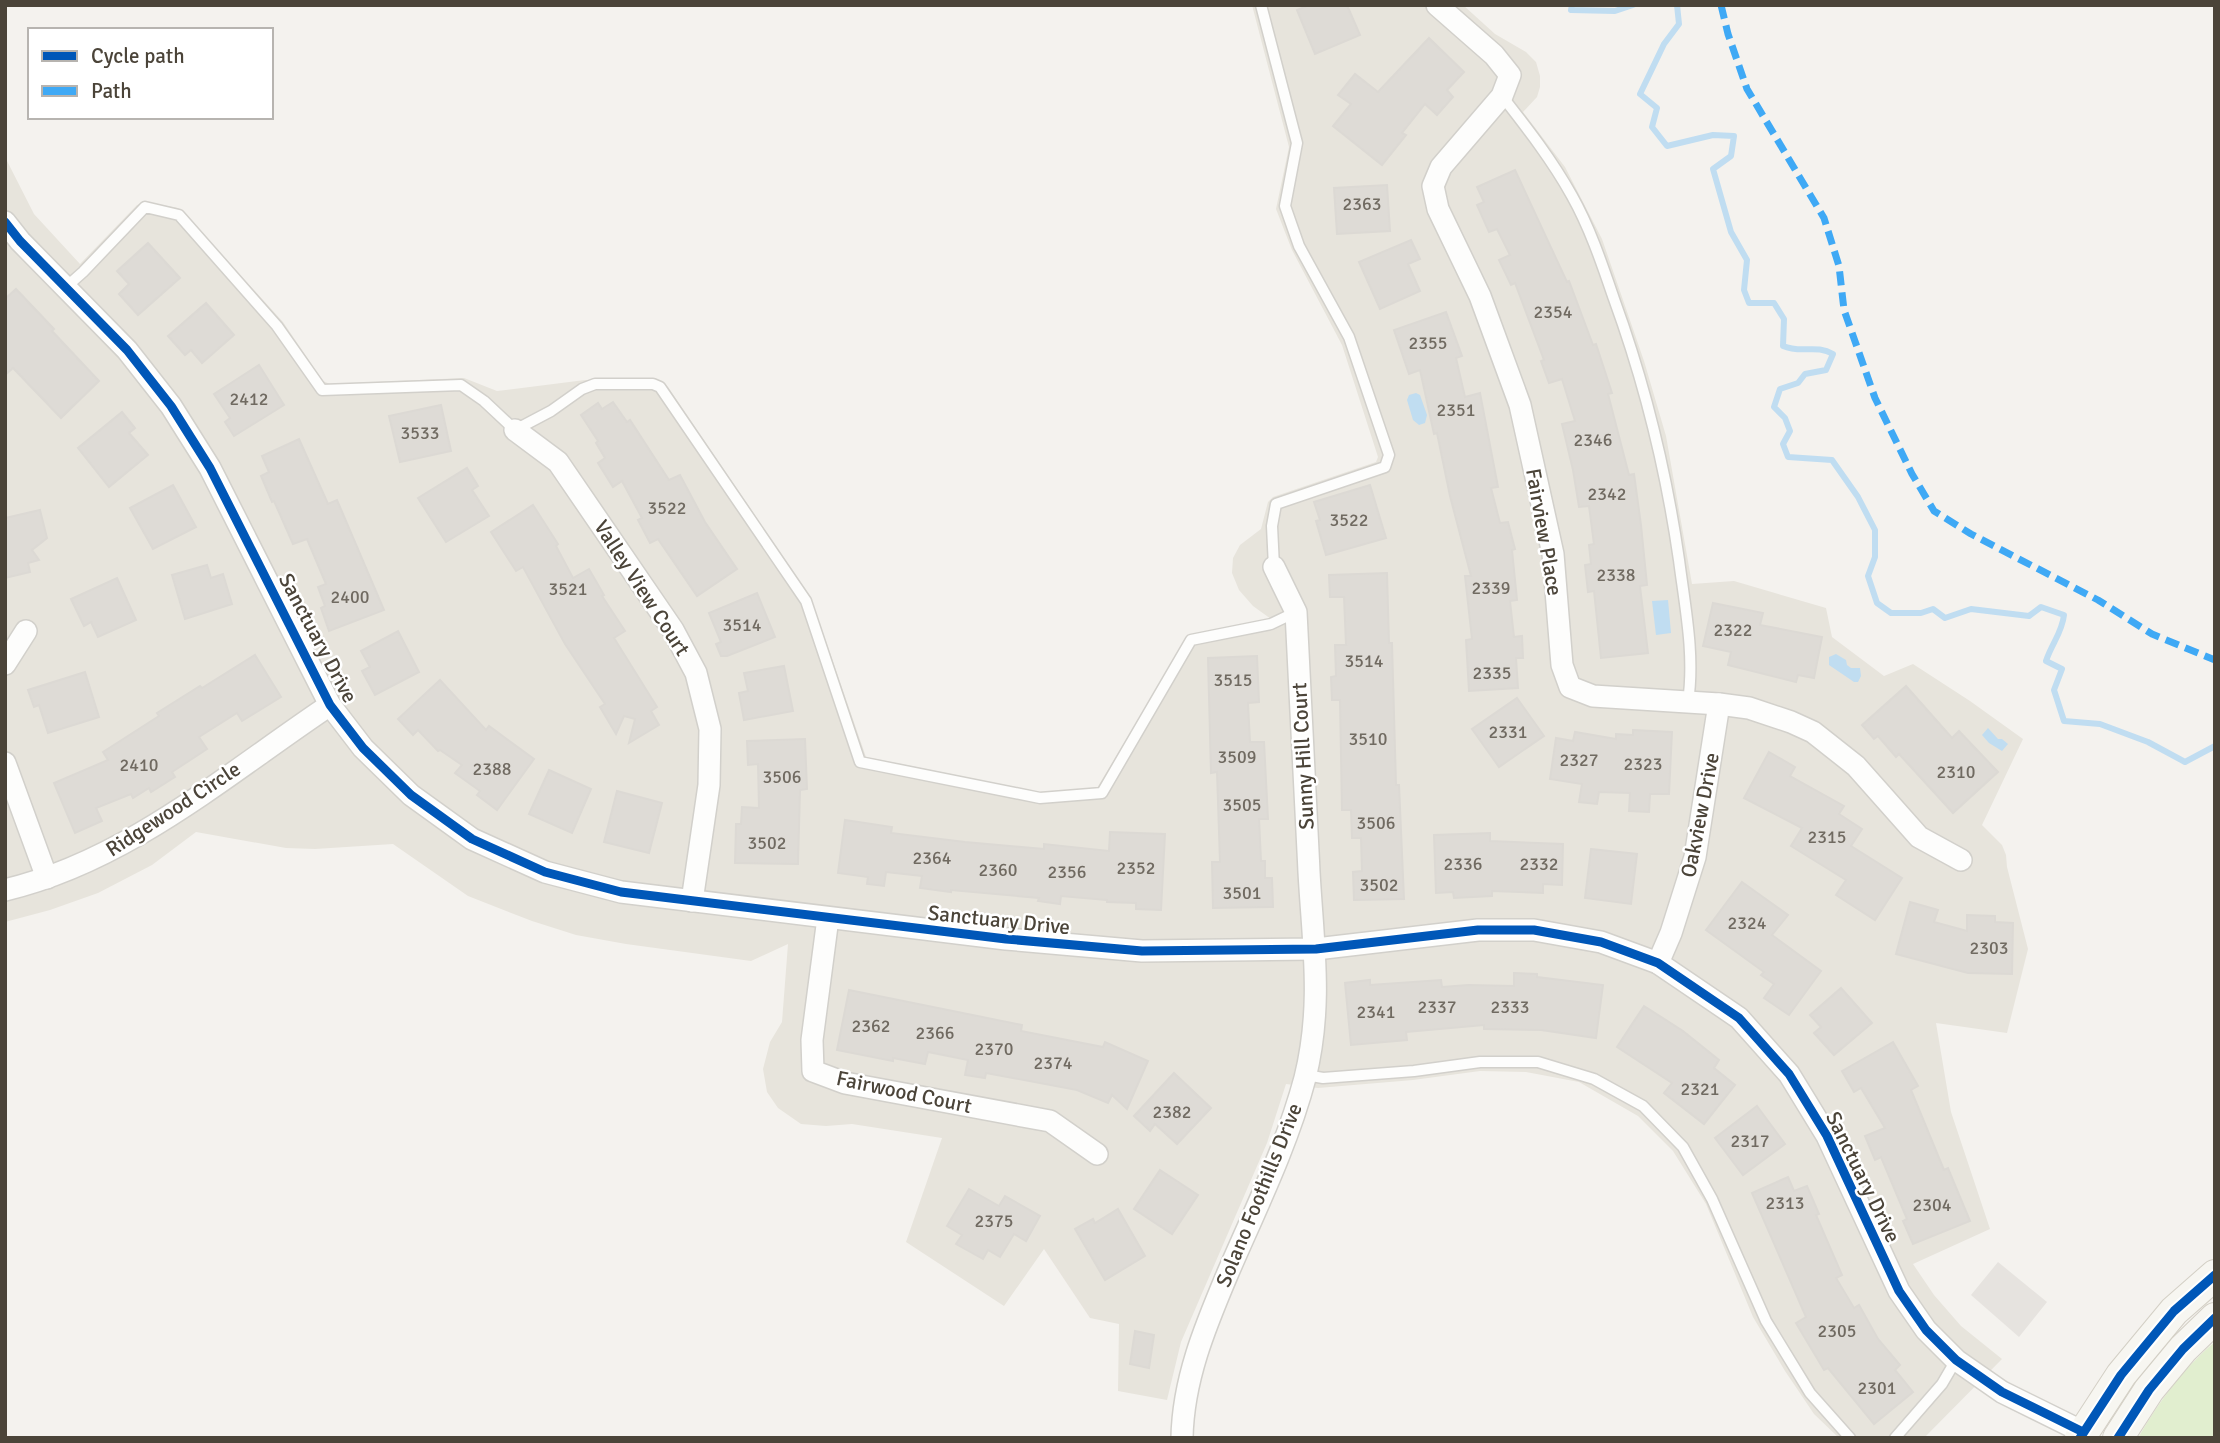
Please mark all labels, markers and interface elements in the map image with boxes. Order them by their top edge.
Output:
legend [28,28,273,119]
text: Cycle path [91,43,185,69]
text: Path [91,78,132,104]
house number: 2363 [1343,193,1381,215]
house number: 2354 [1534,301,1573,323]
house number: 2355 [1409,332,1447,354]
house number: 2412 [230,388,268,410]
house number: 2351 [1437,399,1475,421]
house number: 3533 [401,422,439,444]
house number: 2346 [1574,429,1612,451]
street label: Fairview Place [1520,466,1568,598]
house number: 2342 [1588,483,1626,505]
house number: 3522 [648,497,686,519]
house number: 3522 [1330,509,1368,531]
street label: Valley View Court [588,515,696,661]
house number: 2338 [1597,564,1635,586]
street label: Sanctuary Drive [273,569,363,707]
house number: 2339 [1472,577,1510,599]
house number: 3521 [549,578,587,600]
house number: 2400 [331,586,369,608]
house number: 3514 [723,614,762,636]
house number: 2322 [1714,619,1752,641]
house number: 3514 [1345,650,1384,672]
house number: 2335 [1473,662,1511,684]
house number: 3515 [1214,669,1252,691]
street label: Sunny Hill Court [1286,682,1320,830]
house number: 2331 [1489,721,1527,743]
house number: 3510 [1349,728,1387,750]
house number: 3509 [1218,746,1256,768]
house number: 2327 [1560,749,1598,771]
street label: Oakview Drive [1675,750,1725,880]
house number: 2323 [1624,753,1662,775]
house number: 2410 [120,754,158,776]
street label: Ridgewood Circle [101,756,245,862]
house number: 2388 [473,758,511,780]
house number: 2310 [1937,761,1975,783]
house number: 3506 [763,766,801,788]
house number: 3505 [1223,794,1261,816]
house number: 3506 [1357,812,1395,834]
house number: 2315 [1808,826,1846,848]
house number: 3502 [748,832,786,854]
house number: 2364 [913,847,952,869]
house number: 2336 [1444,853,1482,875]
house number: 2332 [1520,853,1558,875]
house number: 2352 [1117,857,1155,879]
house number: 2360 [979,859,1017,881]
house number: 2356 [1048,861,1086,883]
house number: 3502 [1360,874,1398,896]
house number: 3501 [1223,882,1261,904]
street label: Sanctuary Drive [927,900,1071,940]
house number: 2324 [1728,912,1767,934]
house number: 2303 [1970,937,2008,959]
house number: 2337 [1418,996,1456,1018]
house number: 2333 [1491,996,1529,1018]
house number: 2341 [1357,1001,1395,1023]
house number: 2362 [852,1015,890,1037]
house number: 2366 [916,1022,954,1044]
house number: 2370 [975,1038,1013,1060]
house number: 2374 [1034,1052,1073,1074]
street label: Fairwood Court [834,1065,974,1119]
house number: 2321 [1681,1078,1719,1100]
street label: Solano Foothills Drive [1210,1099,1308,1291]
house number: 2382 [1153,1101,1191,1123]
street label: Sanctuary Drive [1820,1107,1906,1247]
house number: 2317 [1731,1130,1769,1152]
house number: 2313 [1766,1192,1804,1214]
house number: 2304 [1913,1194,1952,1216]
house number: 2375 [975,1210,1013,1232]
house number: 2305 [1818,1320,1856,1342]
house number: 2301 [1858,1377,1896,1399]

